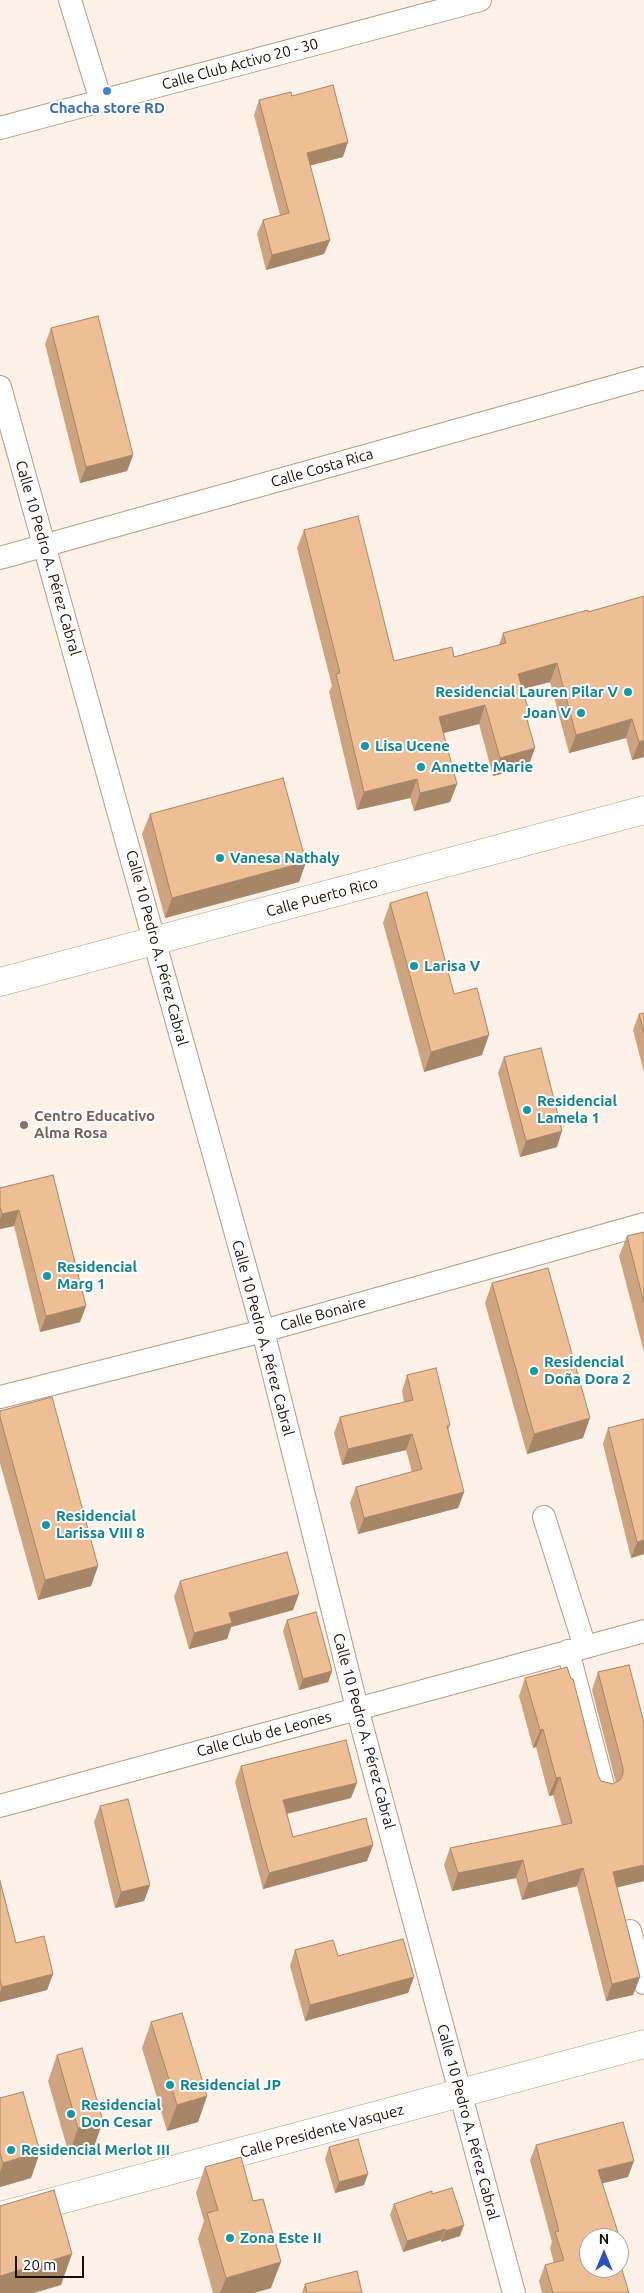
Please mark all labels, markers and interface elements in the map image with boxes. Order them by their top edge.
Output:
street label: Calle Club Activo 20 - 30 [160,34,320,94]
marker: Chacha store RD [101,85,113,97]
place label: Chacha store RD [49,99,165,117]
street label: Calle Costa Rica [269,445,375,491]
street label: Calle 10 Pedro A. Pérez Cabral [12,458,84,658]
place label: Residencial Lauren Pilar V [435,683,618,701]
marker: Residencial Lauren Pilar V [622,686,634,698]
place label: Joan V [523,704,571,722]
marker: Joan V [575,707,587,719]
place label: Lisa Ucene [375,737,450,755]
marker: Lisa Ucene [359,740,371,752]
place label: Annette Marie [431,758,533,776]
marker: Annette Marie [415,761,427,773]
street label: Calle 10 Pedro A. Pérez Cabral [122,848,192,1048]
place label: Vanesa Nathaly [230,849,339,867]
marker: Vanesa Nathaly [214,852,226,864]
street label: Calle Puerto Rico [264,873,380,921]
place label: Larisa V [424,957,480,975]
marker: Larisa V [408,960,420,972]
place label: Residencial Lamela 1 [537,1092,617,1127]
marker: Residencial Lamela 1 [521,1104,533,1116]
place label: Centro Educativo Alma Rosa [34,1107,155,1142]
marker: Centro Educativo Alma Rosa [18,1119,30,1131]
street label: Calle 10 Pedro A. Pérez Cabral [228,1238,298,1438]
place label: Residencial Marg 1 [57,1258,137,1293]
marker: Residencial Marg 1 [41,1270,53,1282]
street label: Calle Bonaire [278,1293,368,1335]
place label: Residencial Doña Dora 2 [544,1353,631,1388]
marker: Residencial Doña Dora 2 [528,1365,540,1377]
place label: Residencial Larissa VIII 8 [56,1507,145,1542]
marker: Residencial Larissa VIII 8 [40,1519,52,1531]
street label: Calle 10 Pedro A. Pérez Cabral [329,1631,399,1831]
street label: Calle Club de Leones [195,1707,333,1761]
street label: Calle 10 Pedro A. Pérez Cabral [433,2022,503,2222]
place label: Residencial JP [180,2076,281,2094]
marker: Residencial JP [164,2079,176,2091]
place label: Residencial Don Cesar [81,2096,161,2131]
street label: Calle Presidente Vasquez [238,2100,406,2162]
marker: Residencial Don Cesar [65,2108,77,2120]
place label: Residencial Merlot III [21,2141,170,2159]
marker: Residencial Merlot III [5,2144,17,2156]
north arrow [579,2228,629,2278]
place label: Zona Este II [240,2229,322,2247]
text: N [599,2231,609,2247]
marker: Zona Este II [224,2232,236,2244]
scale bar [18,2246,86,2278]
text: 20 m [23,2256,56,2273]

